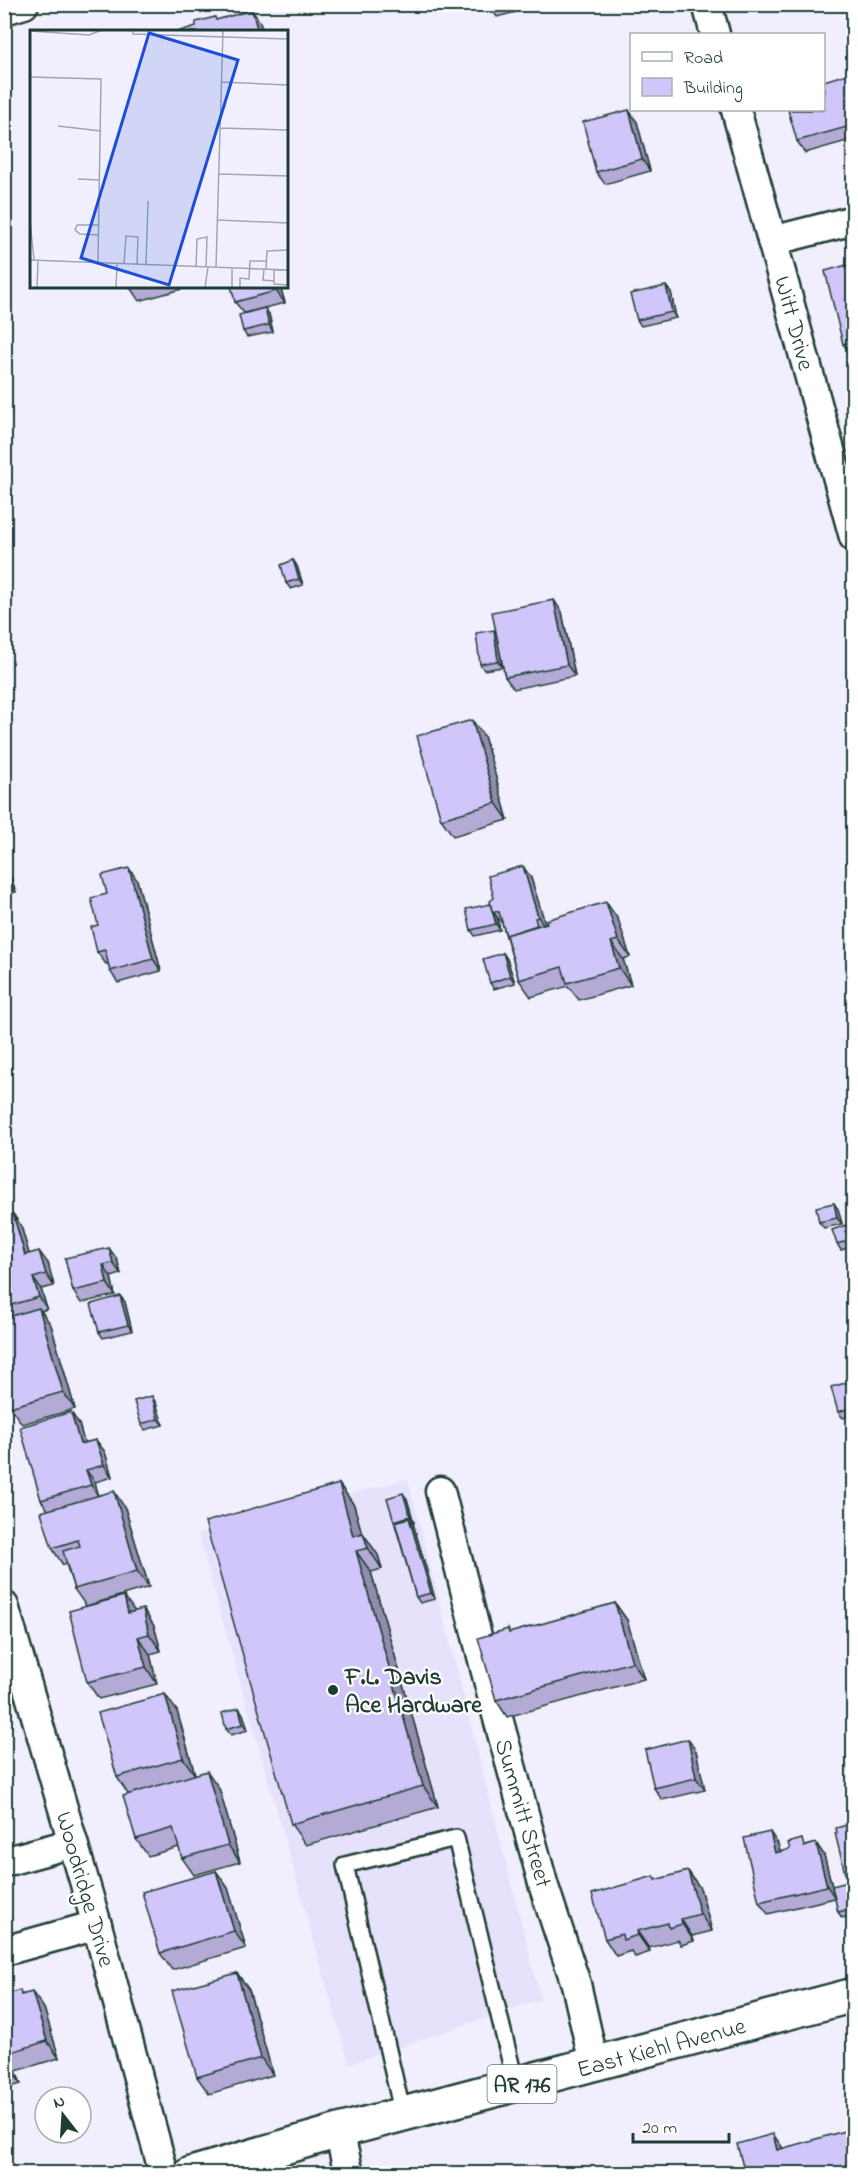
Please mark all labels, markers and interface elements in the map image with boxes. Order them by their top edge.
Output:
inset map [30,30,288,288]
legend [630,33,825,111]
text: Road [684,46,723,72]
text: Building [683,76,743,103]
street label: Witt Drive [763,273,822,375]
place label: F.L. Davis Ace Hardware [344,1661,483,1724]
marker: F.L. Davis Ace Hardware [326,1683,340,1697]
street label: Summitt Street [484,1735,560,1892]
street label: Woodridge Drive [45,1808,123,1972]
street label: East Kiehl Avenue [573,2010,750,2089]
road number: AR 176 [488,2065,556,2103]
north arrow [33,2085,93,2145]
text: N [51,2089,68,2116]
scale bar [633,2106,729,2144]
text: 20 m [642,2116,677,2142]

